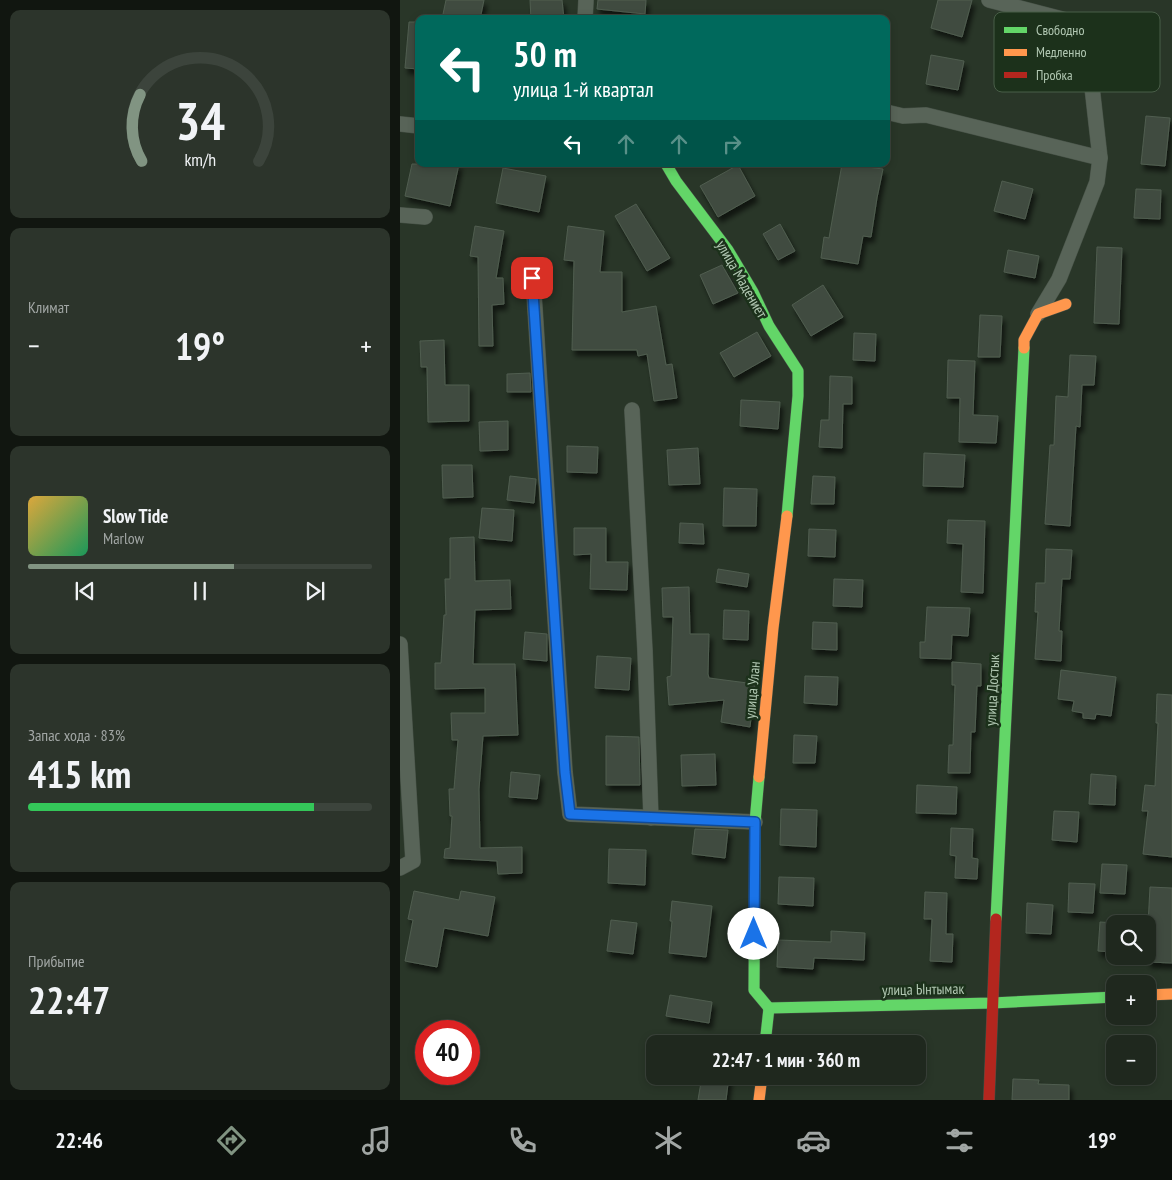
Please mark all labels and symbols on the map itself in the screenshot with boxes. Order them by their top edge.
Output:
legend [994,12,1160,92]
text: Свободно [1036,21,1084,39]
text: Медленно [1036,43,1087,61]
text: Пробка [1036,66,1073,84]
street label: улица Мадениет [712,237,772,321]
pin [511,257,553,299]
street label: улица Достык [981,653,1003,726]
street label: улица Улан [740,660,764,720]
position arrow [727,907,779,959]
street label: улица Ынтымак [882,979,964,999]
speed limit sign: 40 [415,1020,480,1085]

